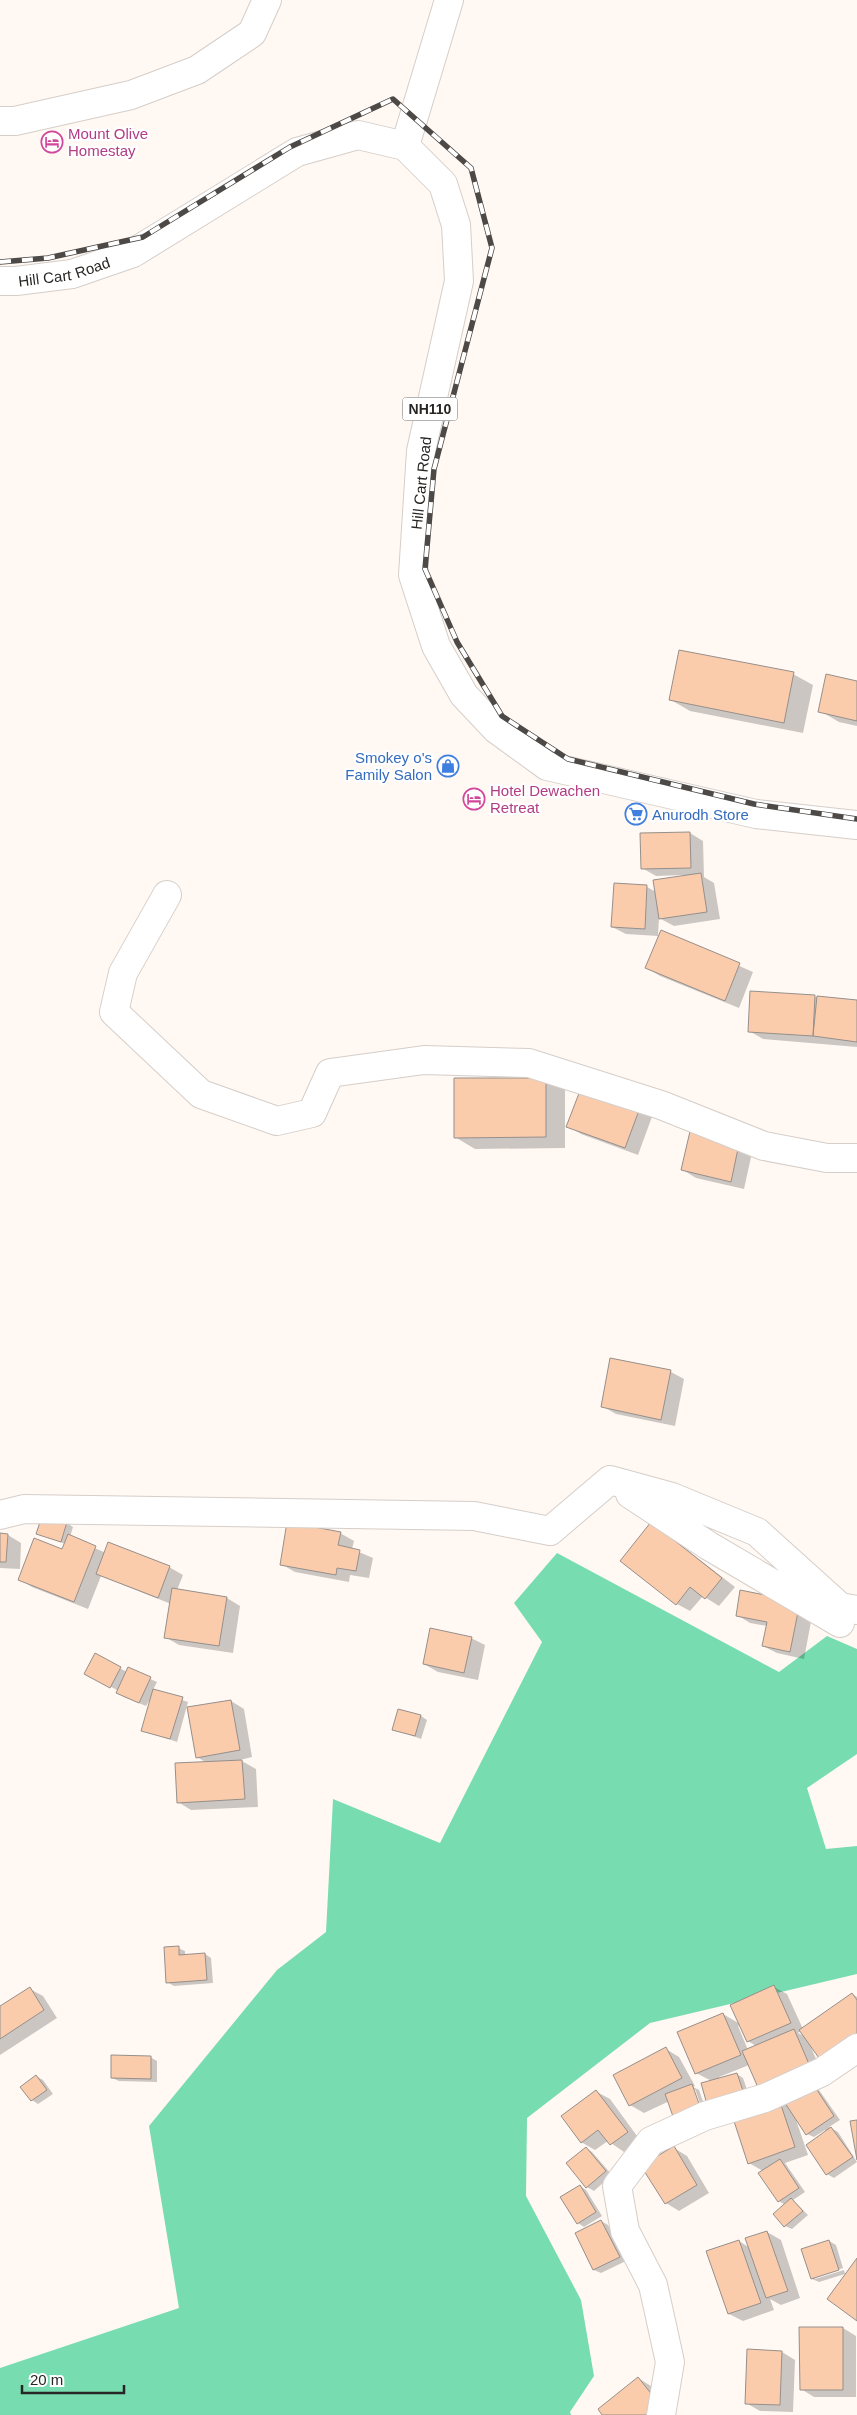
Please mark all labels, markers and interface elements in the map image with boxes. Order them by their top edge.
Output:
place label: Mount Olive Homestay [68,125,148,159]
hotel icon: Mount Olive Homestay [40,130,64,154]
street label: Hill Cart Road [17,253,112,289]
road number: NH110 [402,398,458,420]
street label: Hill Cart Road [408,436,434,530]
place label: Smokey o's Family Salon [345,749,432,783]
shop icon: Smokey o's Family Salon [436,754,460,778]
place label: Hotel Dewachen Retreat [490,782,600,816]
hotel icon: Hotel Dewachen Retreat [462,787,486,811]
supermarket icon: Anurodh Store [624,802,648,826]
place label: Anurodh Store [652,806,749,823]
scale bar [22,2362,125,2394]
text: 20 m [30,2371,63,2388]

